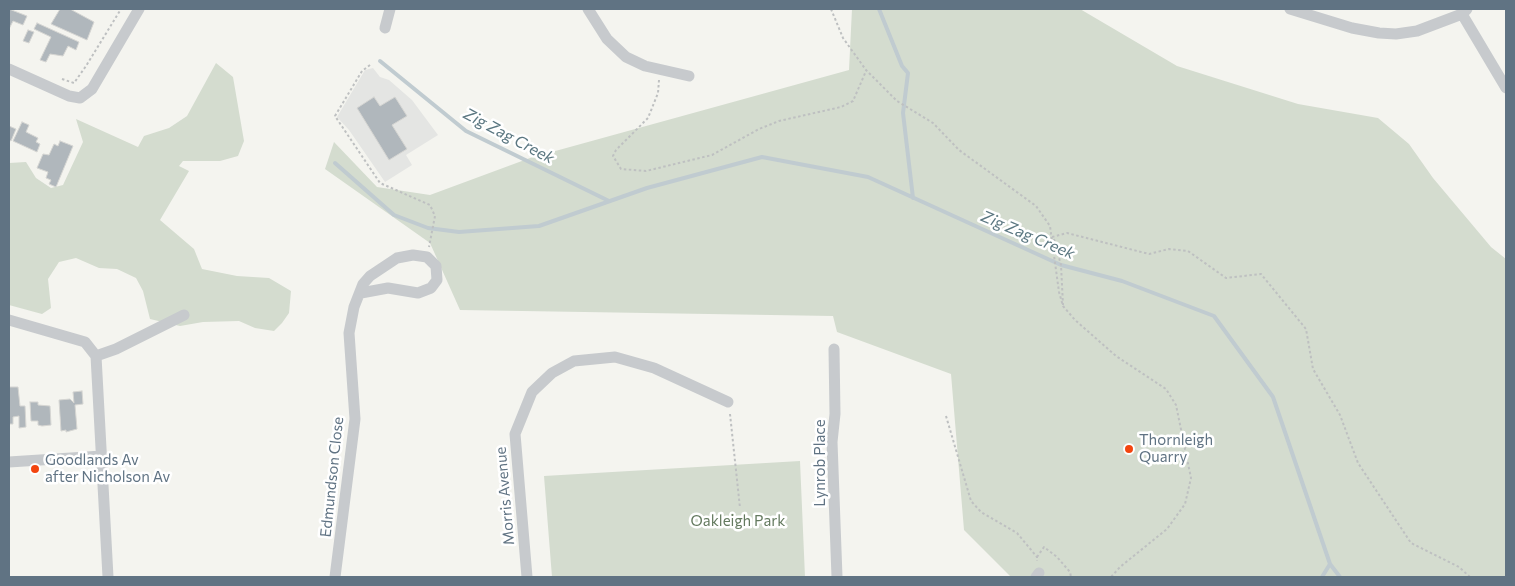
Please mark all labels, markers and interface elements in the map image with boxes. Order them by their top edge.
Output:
water label: Zig Zag Creek [460,104,558,168]
water label: Zig Zag Creek [978,207,1078,263]
street label: Edmundson Close [317,416,347,538]
street label: Lynrob Place [811,419,829,507]
place label: Thornleigh Quarry [1139,431,1213,466]
marker: Thornleigh Quarry [1123,443,1135,455]
street label: Morris Avenue [492,446,518,546]
place label: Goodlands Av after Nicholson Av [45,451,170,486]
marker: Goodlands Av after Nicholson Av [29,463,41,475]
park label: Oakleigh Park [691,512,785,530]

